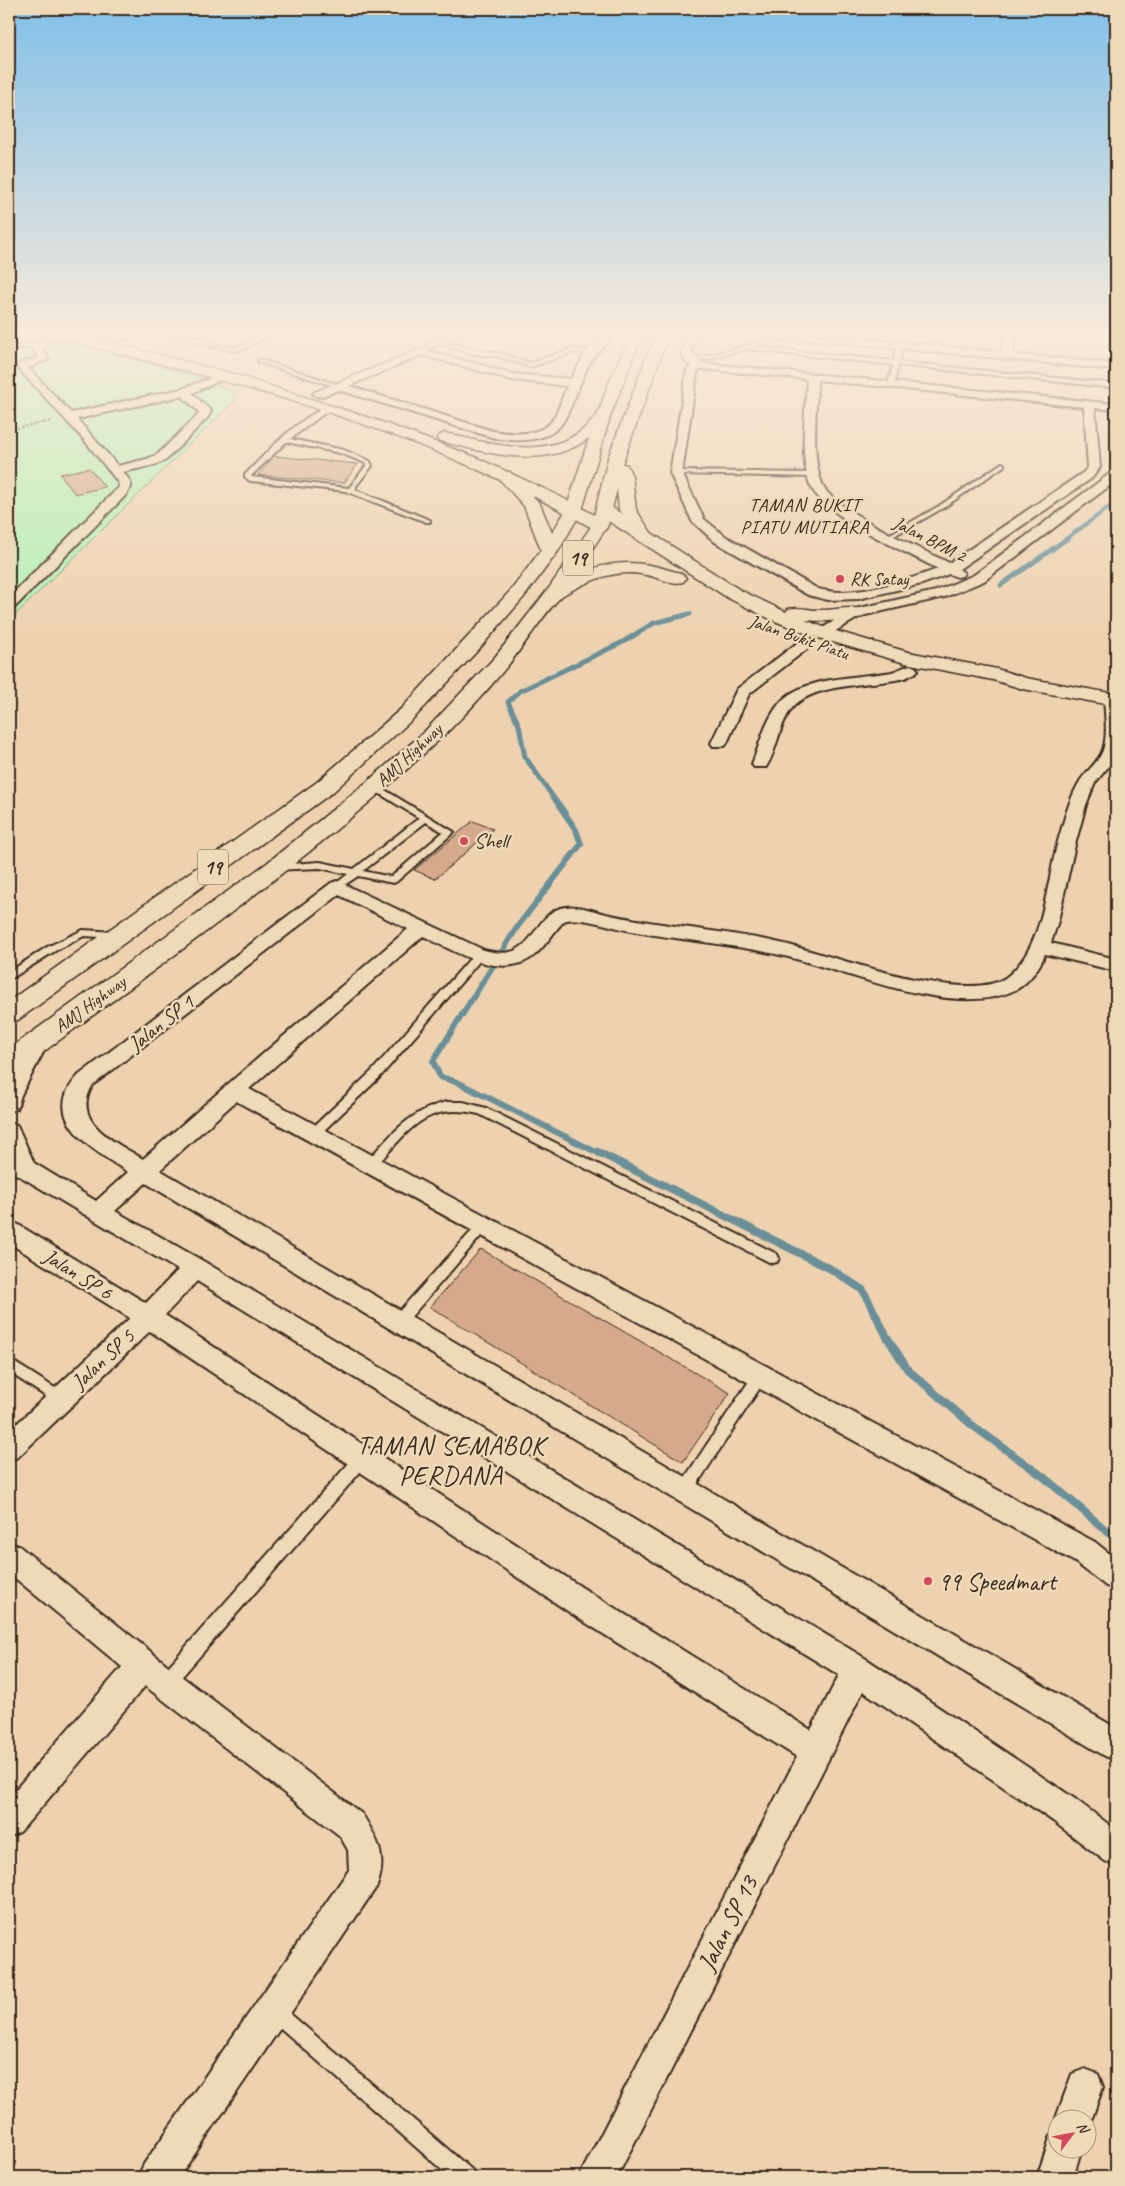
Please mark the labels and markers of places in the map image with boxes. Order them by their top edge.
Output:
place label: RK Satay [850,568,910,590]
marker: RK Satay [834,573,846,585]
place label: Shell [474,828,512,854]
marker: Shell [458,835,470,847]
place label: 99 Speedmart [938,1566,1058,1598]
marker: 99 Speedmart [922,1575,934,1587]

